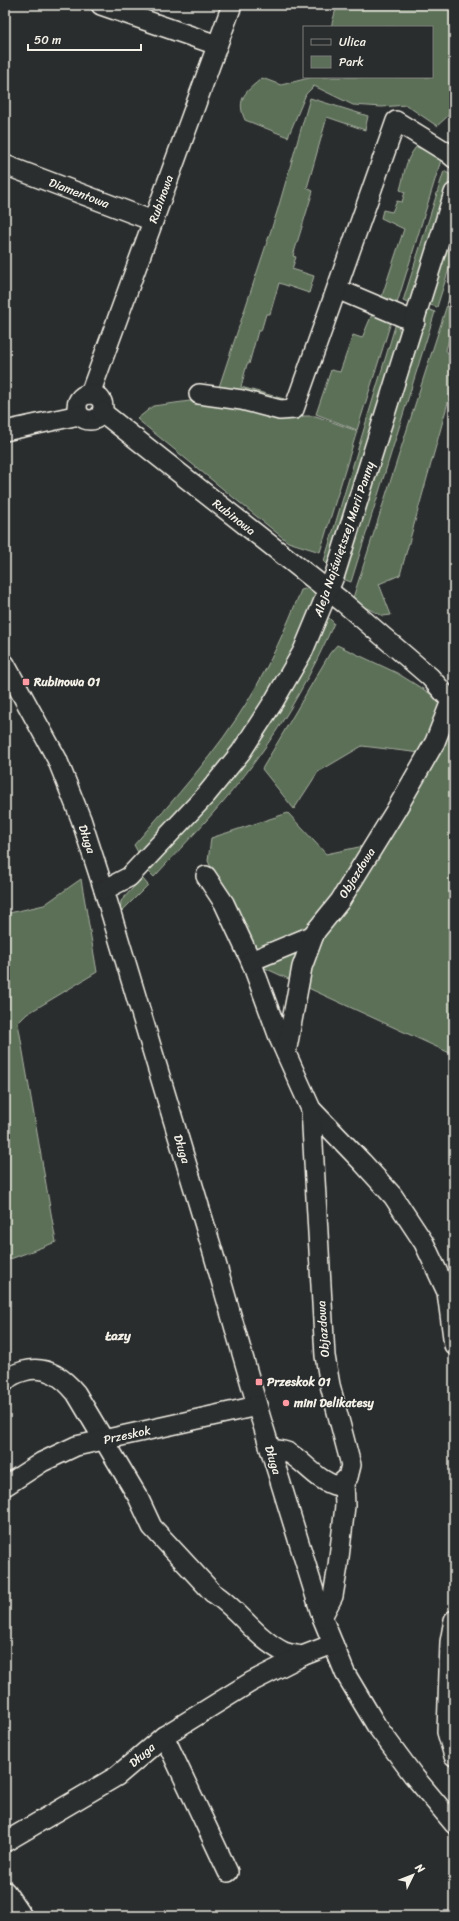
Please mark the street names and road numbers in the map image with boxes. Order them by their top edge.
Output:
street label: Diamentowa [46,171,113,215]
street label: Rubinowa [142,172,180,226]
street label: Aleja Najświętszej Marii Panny [307,457,381,621]
street label: Rubinowa [207,493,261,541]
street label: Długa [72,822,102,857]
street label: Objazdowa [333,843,381,903]
street label: Długa [167,1132,197,1167]
street label: Objazdowa [310,1300,336,1358]
street label: Przeskok [101,1419,153,1451]
street label: Długa [258,1443,288,1478]
street label: Długa [124,1736,161,1773]

